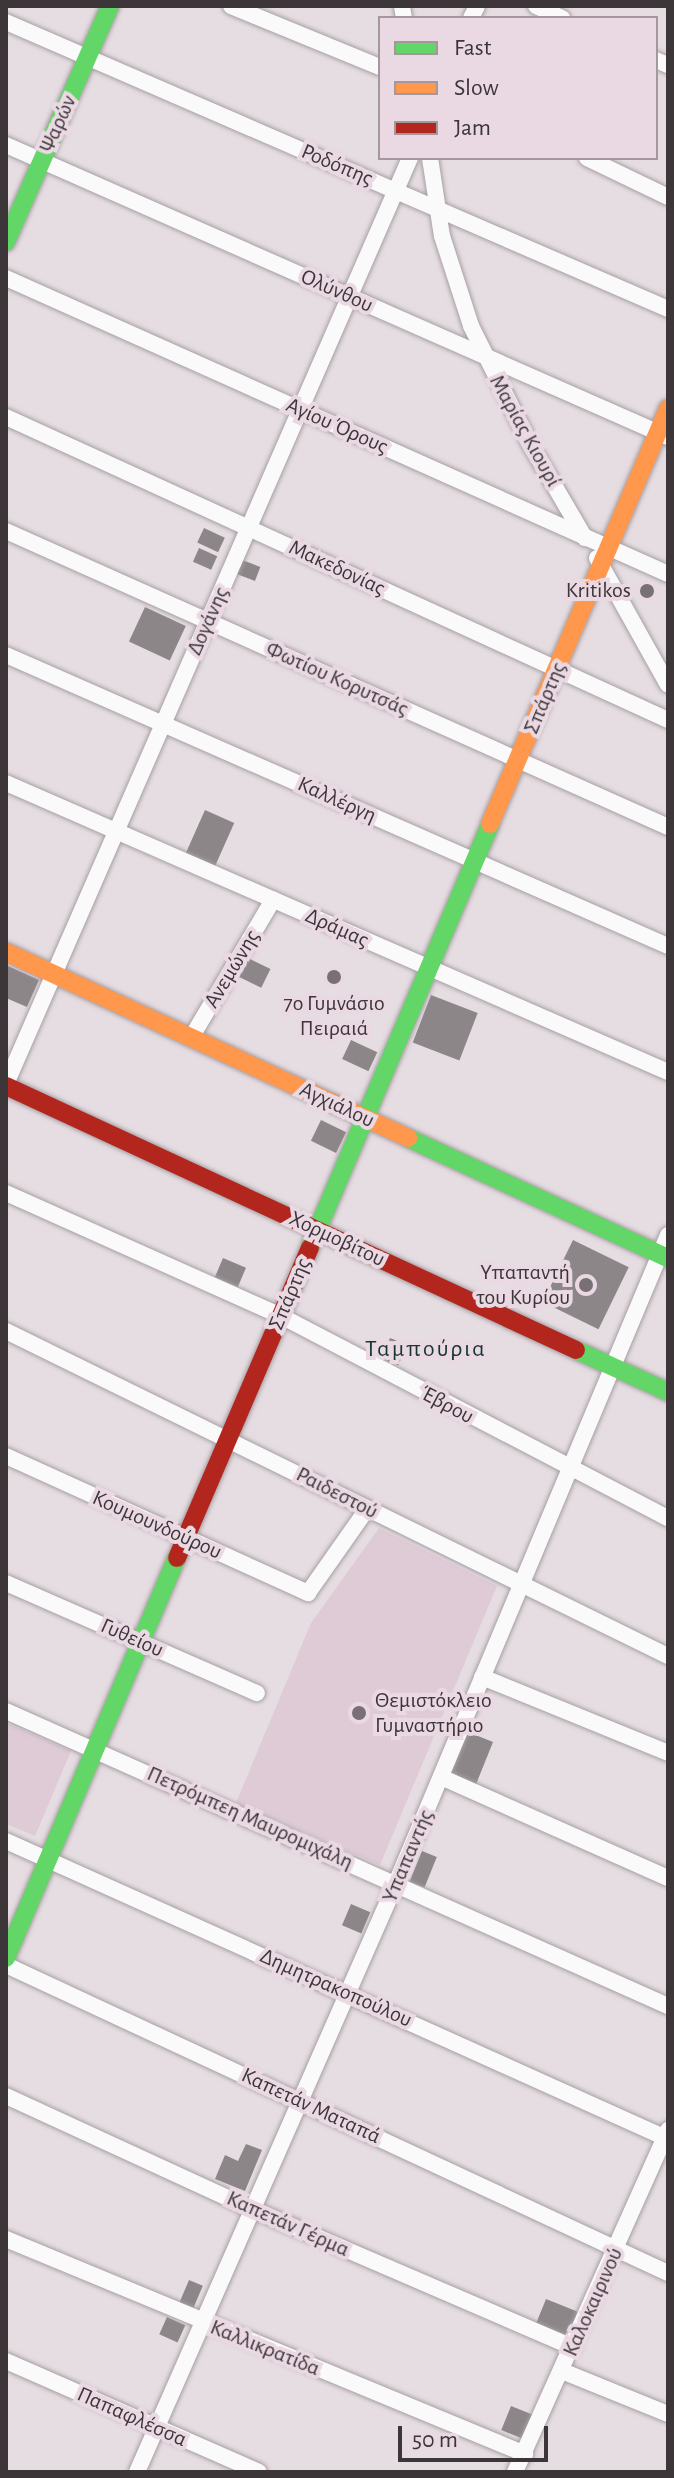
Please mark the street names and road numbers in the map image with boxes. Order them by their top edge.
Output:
street label: Ψαρών [34,91,82,157]
street label: Ροδόπης [297,138,377,192]
street label: Ολύνθου [297,263,377,319]
street label: Μαρίας Κιουρί [483,370,567,492]
street label: Αγίου Όρους [282,392,392,460]
street label: Μακεδονίας [285,534,389,602]
street label: Δογάνης [181,583,235,659]
street label: Φωτίου Κορυτσάς [262,636,412,722]
street label: Σπάρτης [518,658,572,738]
street label: Καλλέργη [294,771,380,829]
street label: Δράμας [301,902,373,954]
street label: Ανεμώνης [198,925,266,1013]
street label: Αγχιάλου [295,1076,379,1134]
street label: Χορμοβίτου [285,1205,389,1273]
street label: Σπάρτης [263,1254,317,1334]
street label: Έβρου [416,1380,478,1430]
street label: Ραιδεστού [292,1461,382,1525]
street label: Κουμουνδούρου [88,1485,226,1565]
street label: Γυθείου [96,1613,168,1663]
street label: Πετρόμπεη Μαυρομιχάλη [143,1761,357,1875]
street label: Υπαπαντής [377,1806,439,1906]
street label: Δημητρακοπούλου [256,1943,416,2033]
street label: Καπετάν Ματαπά [237,2062,385,2150]
street label: Καπετάν Γέρμα [223,2185,353,2263]
street label: Καλοκαιρινού [557,2243,629,2361]
street label: Καλλικρατίδα [206,2314,324,2382]
street label: Παπαφλέσσα [73,2381,191,2453]

